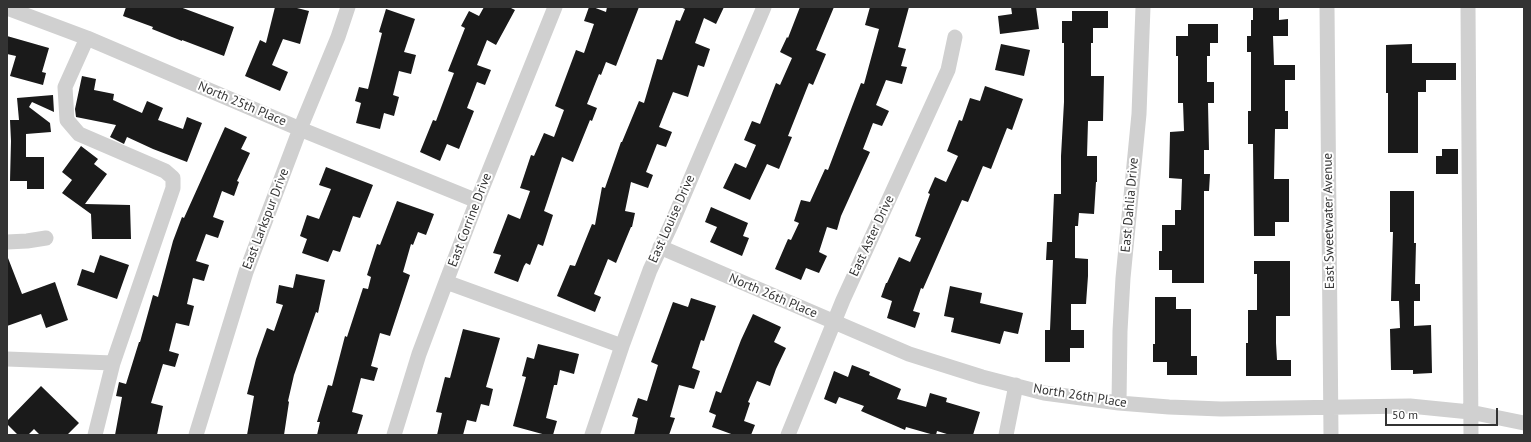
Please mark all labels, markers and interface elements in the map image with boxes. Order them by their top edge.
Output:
street label: North 25th Place [196,78,288,130]
street label: East Sweetwater Avenue [1320,153,1338,289]
street label: East Dahlia Drive [1118,157,1142,253]
street label: East Larkspur Drive [240,166,292,272]
street label: East Corrine Drive [445,171,495,269]
street label: East Louise Drive [646,172,698,266]
street label: East Aster Drive [846,193,898,279]
street label: North 26th Place [727,270,819,322]
street label: North 26th Place [1032,381,1128,411]
scale bar [1387,400,1500,426]
text: 50 m [1392,407,1418,422]

